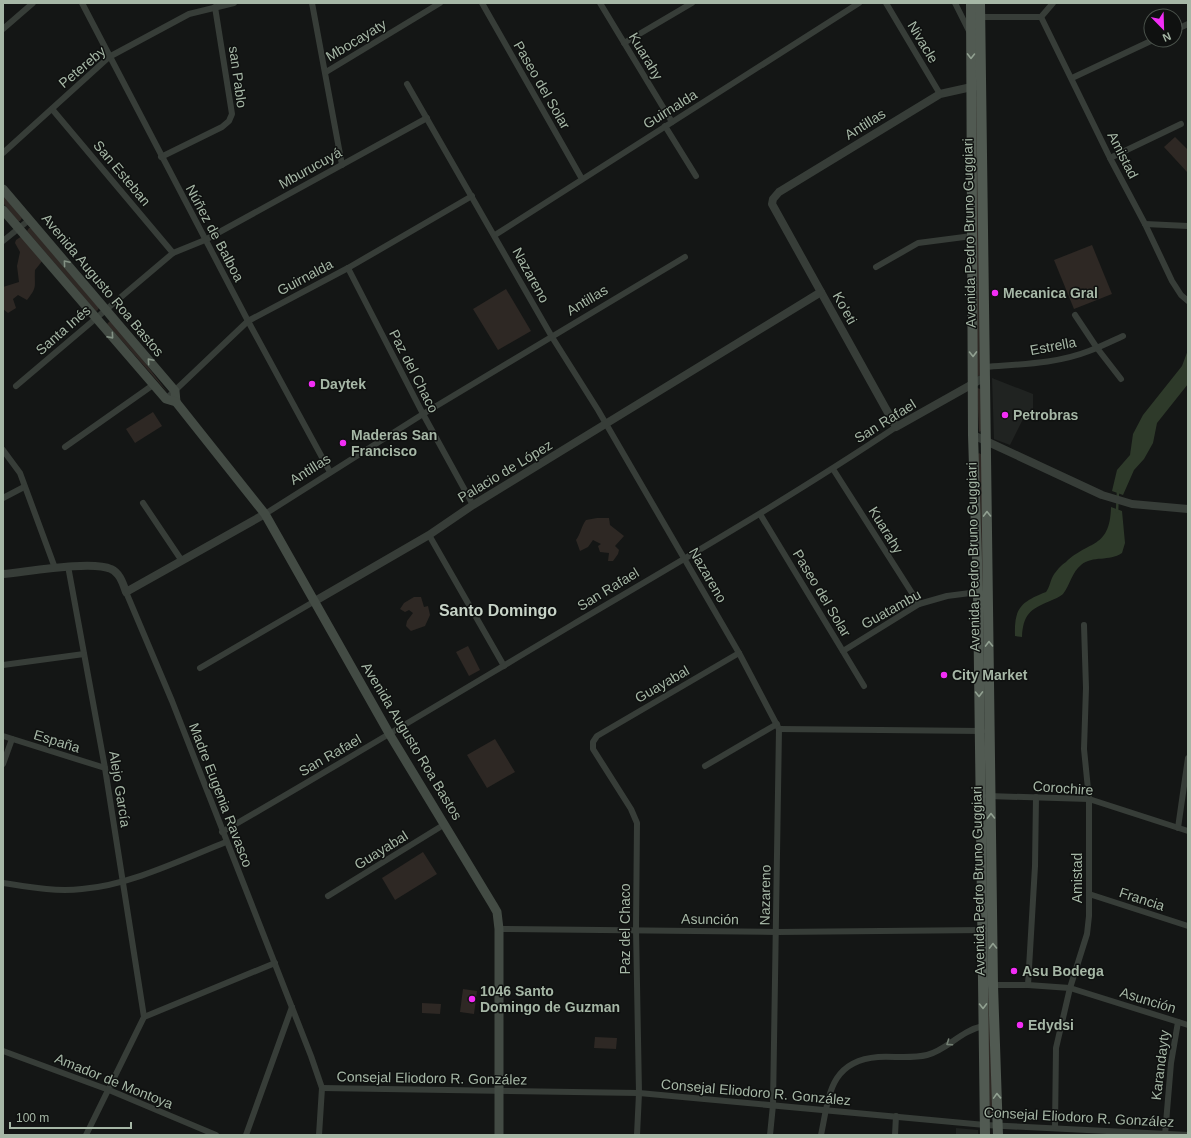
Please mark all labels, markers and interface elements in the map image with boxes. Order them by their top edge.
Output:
north arrow [1143,8,1183,48]
street label: Mbocayaty [323,16,389,64]
street label: Nivacle [904,18,942,66]
street label: Kuarahy [626,30,666,82]
text: N [1161,30,1173,44]
street label: Paseo del Solar [510,38,574,132]
street label: Petereby [55,43,109,91]
street label: san Pablo [226,45,250,109]
one-way arrow [967,53,975,59]
street label: Guirnalda [640,86,700,132]
street label: Antillas [842,105,888,143]
street label: Amistad [1104,129,1142,181]
street label: San Esteban [90,137,154,209]
street label: Avenida Pedro Bruno Guggiari [959,138,979,328]
street label: Mburucuyá [276,144,344,192]
street label: Núñez de Balboa [183,182,247,284]
street label: Avenida Augusto Roa Bastos [39,210,167,360]
street label: Nazareno [509,245,553,306]
street label: Guirnalda [274,256,336,298]
one-way arrow [63,260,70,267]
street label: Antillas [564,282,610,318]
place label: Mecanica Gral [1003,285,1098,301]
marker: Mecanica Gral [990,288,1000,298]
street label: Ko'eti [830,289,860,327]
street label: Santa Inés [32,302,94,358]
street label: Paz del Chaco [386,327,442,415]
one-way arrow [106,331,113,338]
street label: Estrella [1029,334,1078,358]
one-way arrow [969,351,977,357]
one-way arrow [148,359,155,366]
place label: Daytek [320,376,366,392]
marker: Daytek [307,379,317,389]
street label: San Rafael [851,396,919,446]
place label: Petrobras [1013,407,1079,423]
marker: Petrobras [1000,410,1010,420]
place label: Maderas San Francisco [351,427,437,459]
street label: Palacio de López [455,436,555,506]
marker: Maderas San Francisco [338,438,348,448]
street label: Antillas [287,450,333,488]
street label: Avenida Pedro Bruno Guggiari [963,462,983,652]
street label: Kuarahy [865,504,907,556]
one-way arrow [983,511,991,517]
street label: Nazareno [686,545,730,605]
street label: Paseo del Solar [790,547,854,640]
street label: San Rafael [574,564,642,614]
street label: Guatambu [859,586,923,632]
district label: Santo Domingo [439,602,557,619]
one-way arrow [984,641,993,647]
street label: Avenida Augusto Roa Bastos [359,659,465,823]
street label: Guayabal [632,662,692,706]
place label: City Market [952,667,1028,683]
marker: City Market [939,670,949,680]
one-way arrow [975,691,983,697]
street label: Madre Eugenia Ravasco [186,721,256,870]
street label: España [32,726,82,756]
street label: San Rafael [296,731,364,779]
street label: Alejo García [106,750,134,828]
street label: Corochire [1032,778,1094,798]
street label: Avenida Pedro Bruno Guggiari [968,786,988,976]
one-way arrow [987,813,995,819]
street label: Guayabal [351,827,411,873]
street label: Amistad [1069,853,1085,903]
street label: Nazareno [756,864,774,925]
street label: Paz del Chaco [617,883,633,975]
street label: Francia [1117,884,1167,914]
street label: Asunción [681,910,739,928]
one-way arrow [989,943,997,949]
place label: Asu Bodega [1022,963,1104,979]
marker: Asu Bodega [1009,966,1019,976]
place label: 1046 Santo Domingo de Guzman [480,983,620,1015]
street label: Asunción [1118,984,1178,1016]
marker: 1046 Santo Domingo de Guzman [467,994,477,1004]
one-way arrow [979,1003,987,1009]
place label: Edydsi [1028,1017,1074,1033]
marker: Edydsi [1015,1020,1025,1030]
street label: Karandayty [1148,1029,1172,1101]
one-way arrow [946,1038,953,1046]
street label: Amador de Montoya [53,1050,176,1112]
street label: Consejal Eliodoro R. González [337,1068,527,1088]
street label: Consejal Eliodoro R. González [660,1076,852,1108]
one-way arrow [992,1093,1001,1099]
scale bar [10,1104,131,1130]
street label: Consejal Eliodoro R. González [983,1104,1175,1130]
text: 100 m [16,1111,49,1125]

